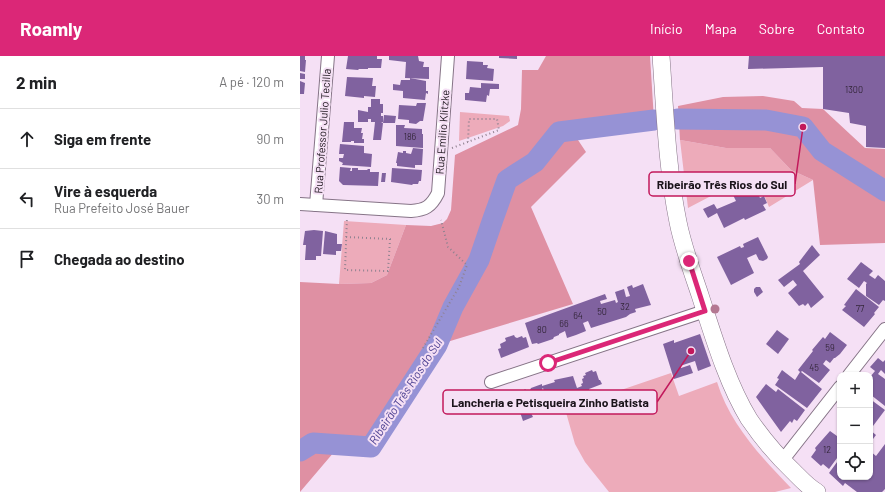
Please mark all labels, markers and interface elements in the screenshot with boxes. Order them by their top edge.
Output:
text: Roamly [20,17,82,40]
text: Início [650,20,683,37]
text: Mapa [705,20,737,37]
text: Sobre [759,20,795,37]
text: Contato [817,20,865,37]
street label: Rua Professor Julio Tecilla [311,68,333,194]
text: 2 min [16,72,57,92]
text: A pé · 120 m [219,74,284,90]
house number: 1300 [845,84,863,95]
street label: Rua Emilio Klitzke [433,89,451,175]
icon: ahead [16,128,38,150]
text: Siga em frente [54,130,151,148]
text: 90 m [257,131,284,147]
house number: 186 [404,131,417,142]
callout: Ribeirão Três Rios do Sul [649,172,795,196]
text: Ribeirão Três Rios do Sul [657,177,787,191]
text: Vire à esquerda [54,182,157,200]
icon: left [16,188,38,210]
text: 30 m [257,191,284,207]
text: Rua Prefeito José Bauer [54,200,190,216]
icon: arrive [16,248,38,270]
text: Chegada ao destino [54,250,185,268]
route end [680,252,698,270]
house number: 32 [620,301,630,312]
house number: 77 [856,303,865,314]
house number: 50 [597,306,607,317]
house number: 64 [573,310,583,321]
house number: 66 [559,318,569,329]
house number: 80 [537,324,547,335]
water label: Ribeirão Três Rios do Sul [365,335,445,447]
house number: 59 [825,342,835,353]
route start [539,354,557,372]
house number: 45 [809,362,819,373]
map controls [837,372,873,480]
button: + [837,372,873,408]
callout: Lancheria e Petisqueira Zinho Batista [443,390,657,414]
text: Lancheria e Petisqueira Zinho Batista [451,395,649,409]
button: − [837,408,873,444]
house number: 12 [823,444,831,455]
button: locate [837,444,873,480]

